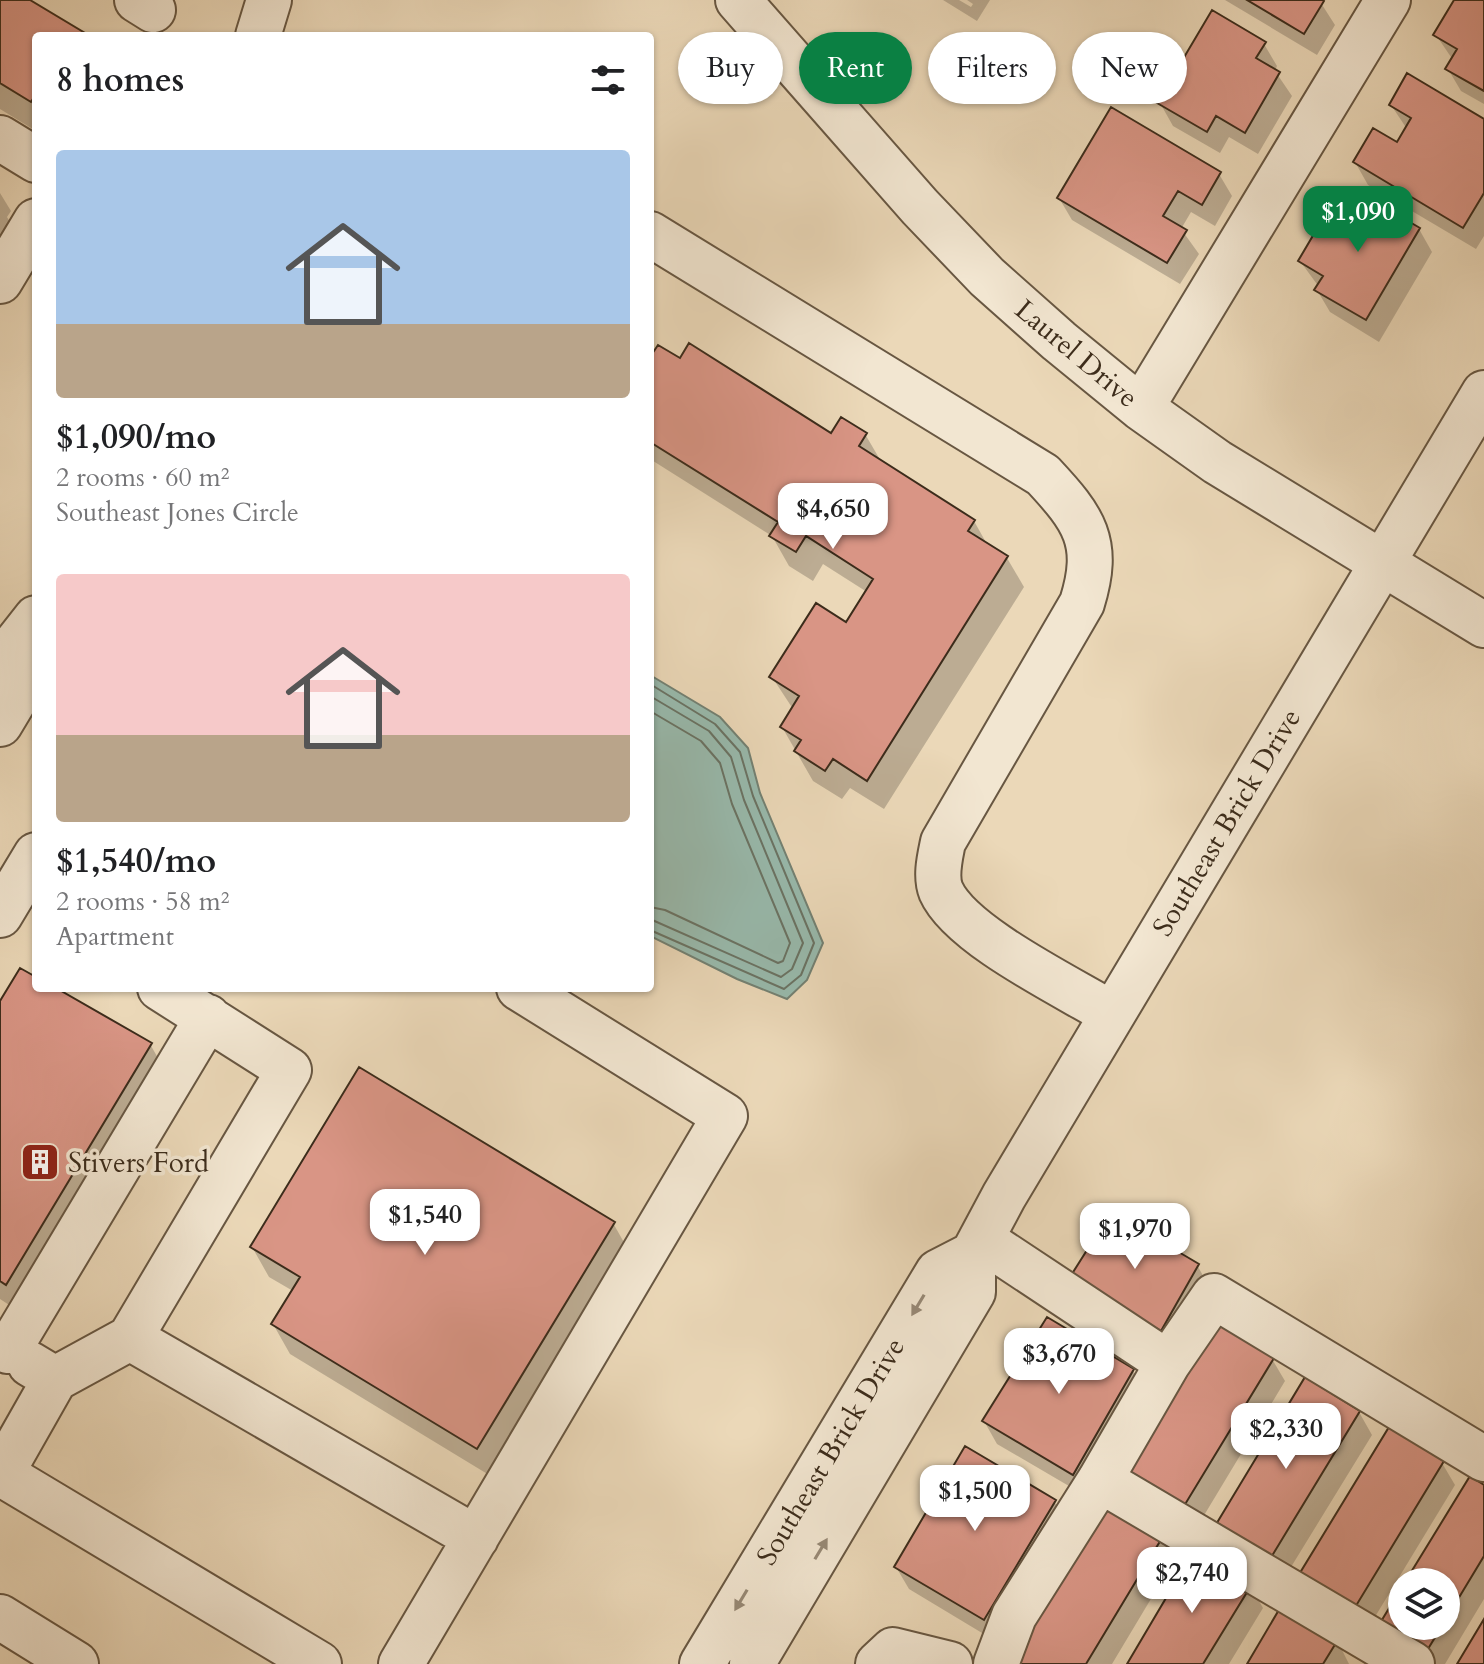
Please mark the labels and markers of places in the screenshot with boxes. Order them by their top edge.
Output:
pin: $1,090 [1293,186,1423,254]
pin: $4,650 [768,483,898,551]
building icon: Stivers Ford [19,1141,61,1183]
place label: Stivers Ford [68,1144,209,1182]
pin: $1,540 [360,1189,490,1257]
pin: $1,970 [1070,1203,1200,1271]
pin: $3,670 [994,1328,1124,1396]
pin: $2,330 [1221,1403,1351,1471]
pin: $1,500 [910,1465,1040,1533]
pin: $2,740 [1127,1547,1257,1615]

